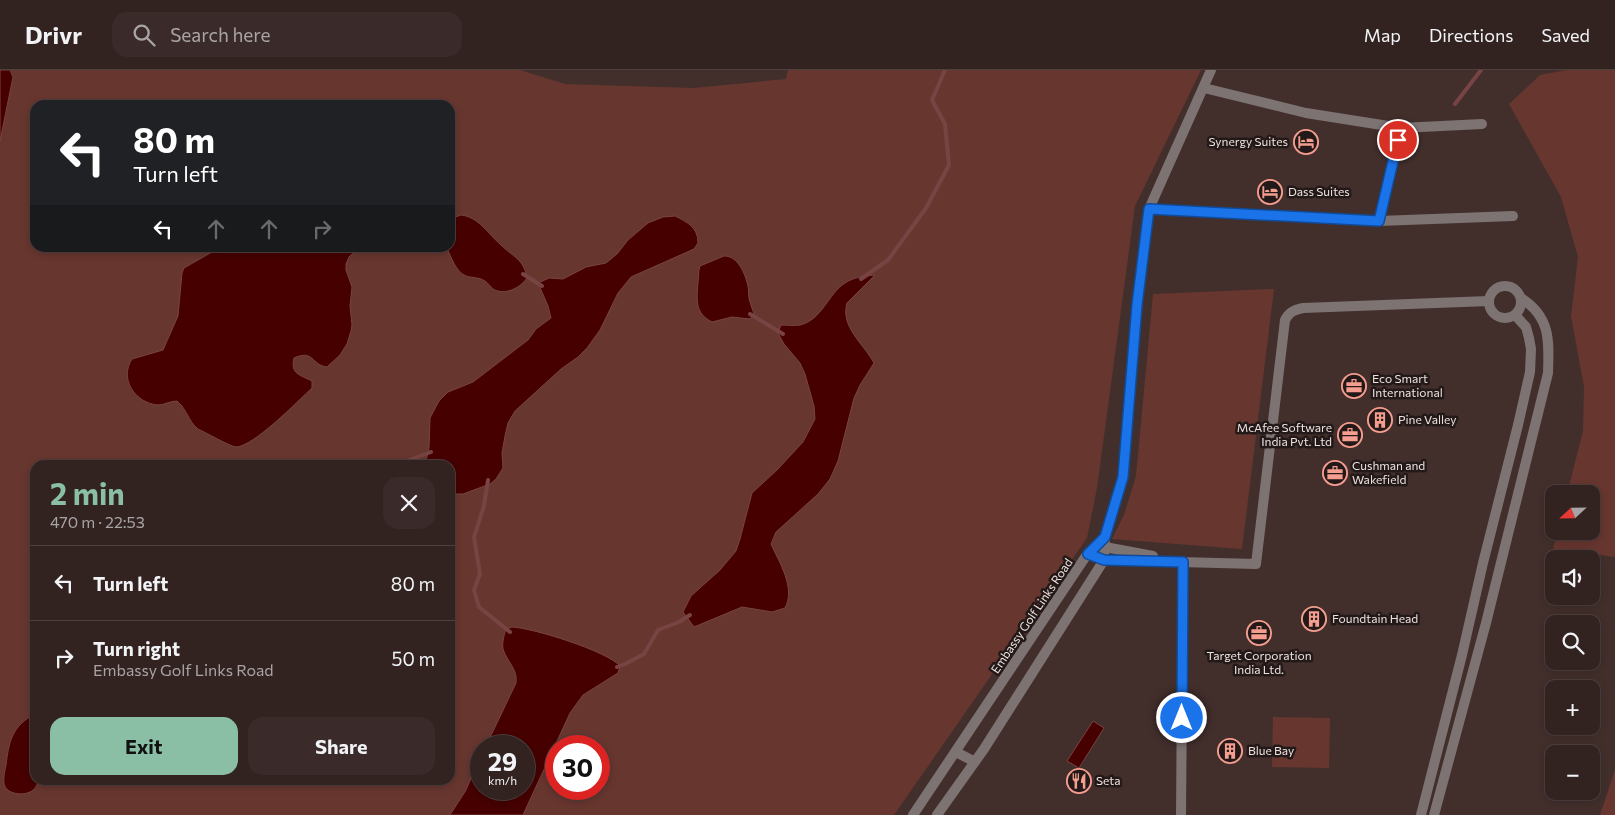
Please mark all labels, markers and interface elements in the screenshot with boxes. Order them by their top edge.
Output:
search box [112,12,462,57]
text: Drivr [25,20,82,49]
icon: search [130,21,158,49]
text: Search here [170,23,271,46]
text: Map [1364,24,1401,46]
text: Directions [1429,24,1513,46]
text: Saved [1541,24,1590,46]
text: 80 m [133,117,215,160]
pin [1377,119,1419,161]
icon: left [50,120,115,185]
icon: arrive [1384,126,1412,154]
hotel icon: Synergy Suites [1293,129,1319,155]
place label: Synergy Suites [1209,134,1288,148]
text: Turn left [133,160,218,187]
hotel icon: Dass Suites [1257,179,1283,205]
place label: Dass Suites [1288,184,1350,198]
icon: left [149,215,177,243]
icon: ahead [202,215,230,243]
icon: ahead [255,215,283,243]
icon: right [308,215,336,243]
place label: Eco Smart International [1372,371,1443,399]
office icon: Eco Smart International [1341,373,1367,399]
building icon: Pine Valley [1367,407,1393,433]
place label: Pine Valley [1398,412,1456,426]
place label: McAfee Software India Pvt. Ltd [1237,420,1332,448]
office icon: McAfee Software India Pvt. Ltd [1337,422,1363,448]
place label: Cushman and Wakefield [1352,458,1425,486]
office icon: Cushman and Wakefield [1322,460,1348,486]
text: 2 min [50,474,125,511]
button: close [383,477,435,529]
north arrow [1545,485,1600,540]
map controls [1545,485,1600,800]
text: 470 m · 22:53 [50,512,145,531]
button: sound [1545,550,1600,605]
street label: Embassy Golf Links Road [987,555,1075,675]
icon: left [50,569,78,597]
text: Turn left [93,572,168,595]
text: 80 m [391,572,435,595]
building icon: Foundtain Head [1301,606,1327,632]
place label: Foundtain Head [1332,611,1418,625]
button: search [1545,615,1600,670]
office icon: Target Corporation India Ltd. [1246,620,1272,646]
text: Turn right [93,637,180,660]
icon: right [50,644,78,672]
text: 50 m [391,647,435,670]
place label: Target Corporation India Ltd. [1206,648,1312,676]
text: Embassy Golf Links Road [93,660,274,679]
button: + [1545,680,1600,735]
position arrow [1155,691,1207,743]
button: Exit [50,717,238,775]
button: Share [248,717,435,775]
speed limit sign: 30 [545,735,610,800]
building icon: Blue Bay [1217,738,1243,764]
place label: Blue Bay [1248,743,1294,757]
button: − [1545,745,1600,800]
text: 29 [488,746,517,776]
restaurant icon: Seta [1066,768,1092,794]
text: km/h [488,773,517,787]
place label: Seta [1096,773,1120,787]

